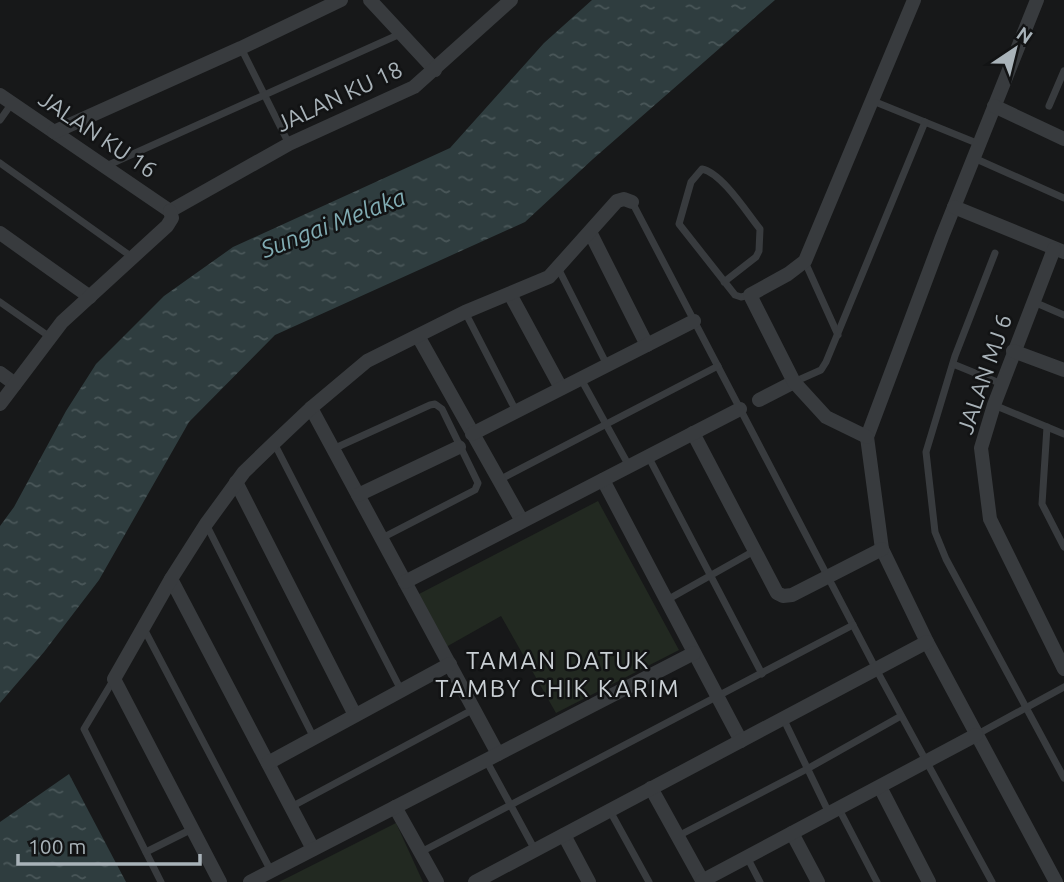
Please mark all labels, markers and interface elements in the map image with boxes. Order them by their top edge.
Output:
north arrow [980,14,1050,84]
text: N [1013,22,1037,48]
street label: JALAN KU 18 [272,56,406,136]
street label: JALAN KU 16 [35,86,161,182]
water label: Sungai Melaka [256,183,409,263]
street label: JALAN MJ 6 [952,311,1016,437]
district label: TAMAN DATUK TAMBY CHIK KARIM [435,647,681,702]
scale bar [18,822,200,866]
text: 100 m [28,834,86,858]

